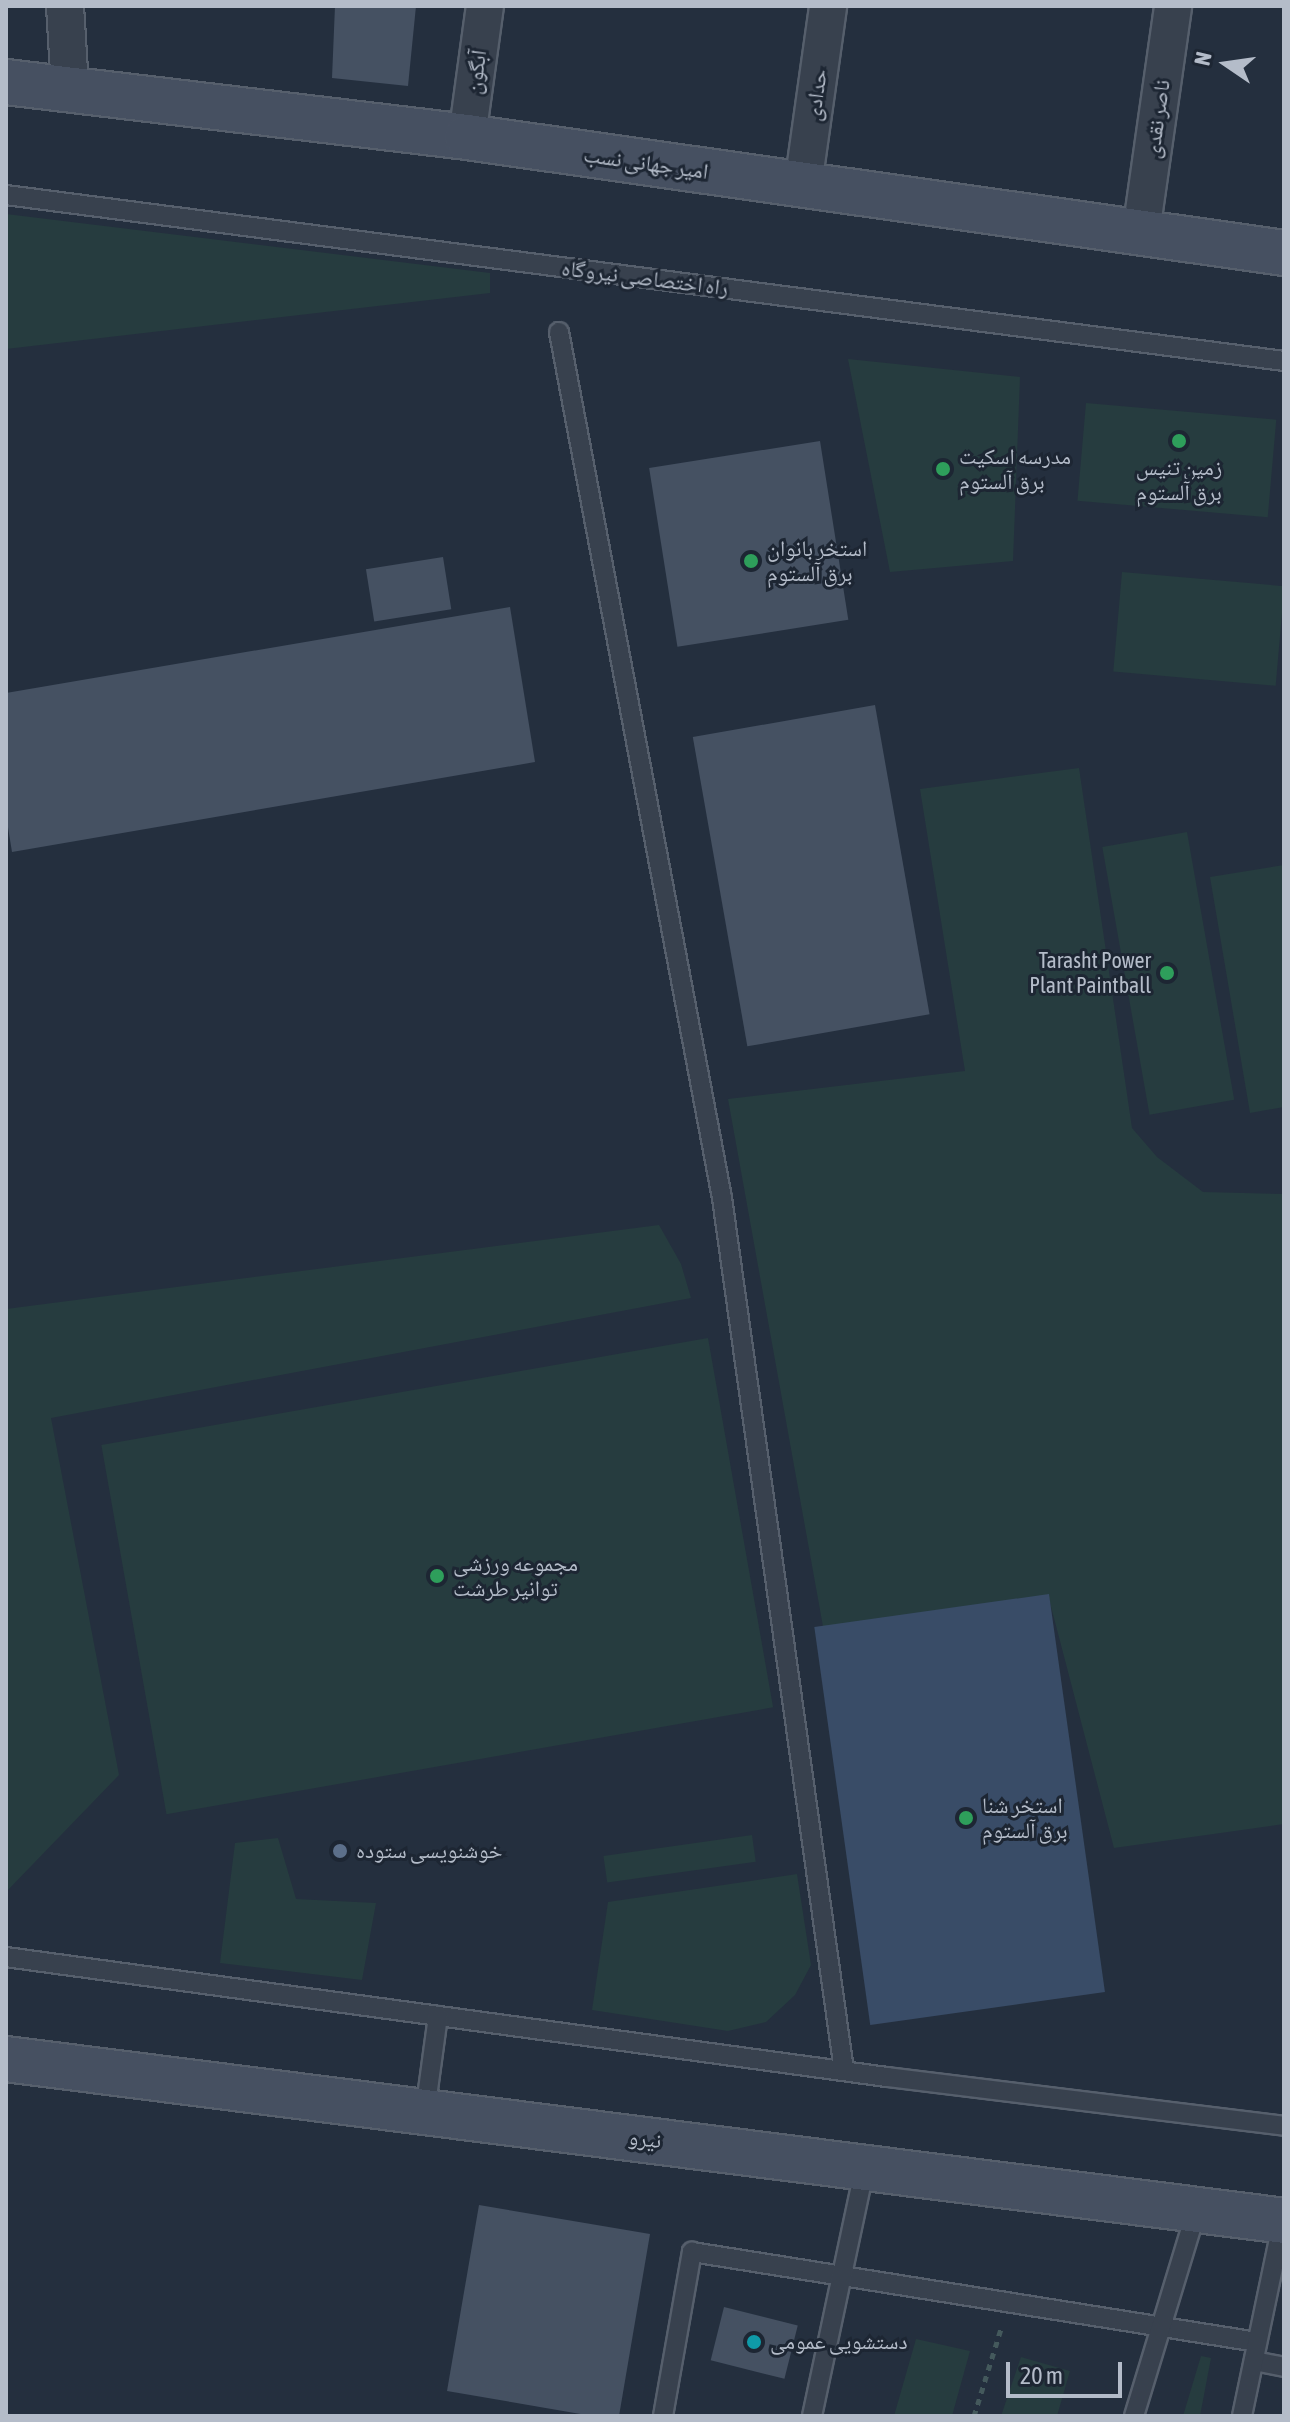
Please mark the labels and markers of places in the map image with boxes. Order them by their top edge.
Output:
marker: زمین تنیس برق آلستوم [1170,432,1188,450]
place label: مدرسه اسکیت برق آلستوم [959,443,1071,494]
place label: زمین تنیس برق آلستوم [1136,454,1222,506]
marker: مدرسه اسکیت برق آلستوم [934,460,952,478]
place label: استخر بانوان برق آلستوم [767,535,867,586]
marker: استخر بانوان برق آلستوم [742,552,760,570]
place label: Tarasht Power Plant Paintball [1029,947,1151,998]
marker: Tarasht Power Plant Paintball [1158,964,1176,982]
place label: مجموعه ورزشی توانیر طرشت [453,1550,578,1602]
marker: مجموعه ورزشی توانیر طرشت [428,1567,446,1585]
place label: استخر شنا برق آلستوم [982,1792,1068,1844]
marker: استخر شنا برق آلستوم [957,1809,975,1827]
place label: خوشنویسی ستوده [356,1838,503,1864]
marker: خوشنویسی ستوده [331,1842,349,1860]
place label: دستشویی عمومی [770,2329,908,2355]
marker: دستشویی عمومی [745,2333,763,2351]

